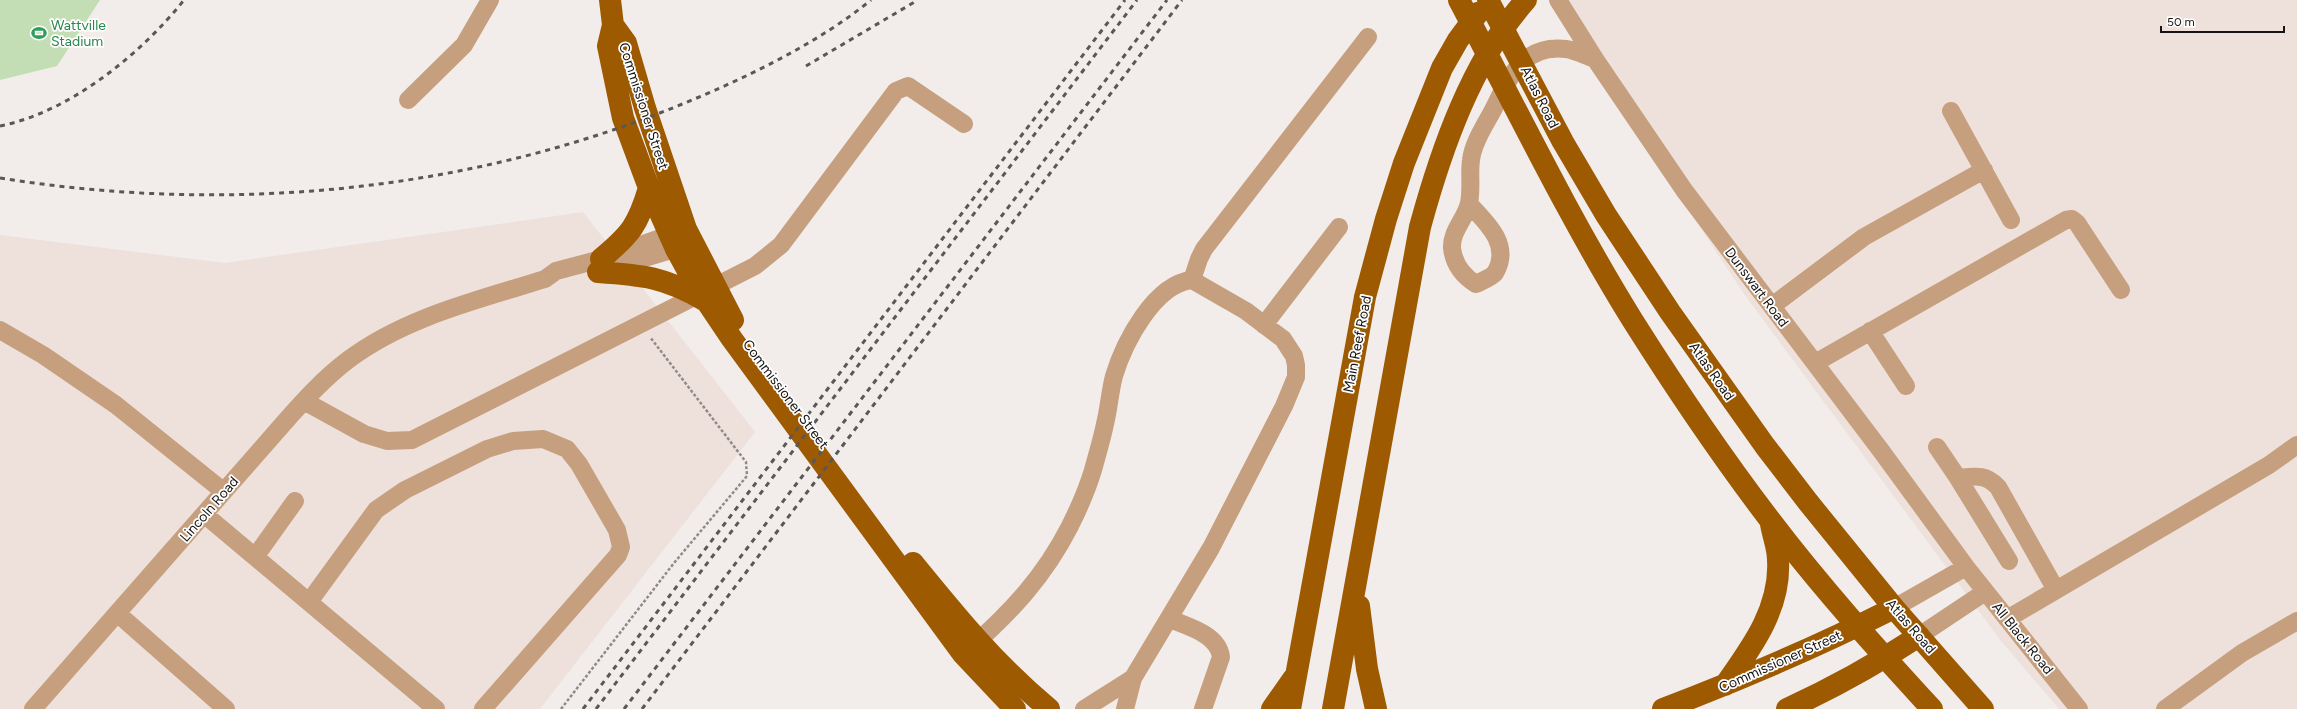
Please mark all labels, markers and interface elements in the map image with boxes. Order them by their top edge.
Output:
scale bar [2161,8,2284,34]
text: 50 m [2167,15,2195,29]
place label: Wattville Stadium [51,17,106,50]
sports icon: Wattville Stadium [30,24,48,42]
street label: Commissioner Street [615,40,672,172]
street label: Atlas Road [1517,63,1562,131]
street label: Dunswart Road [1721,244,1792,331]
street label: Main Reef Road [1340,294,1375,394]
street label: Commissioner Street [739,336,832,452]
street label: Atlas Road [1685,339,1738,404]
street label: Lincoln Road [177,473,242,545]
street label: Atlas Road [1882,595,1939,657]
street label: All Black Road [1988,599,2057,678]
street label: Commissioner Street [1716,627,1844,696]

